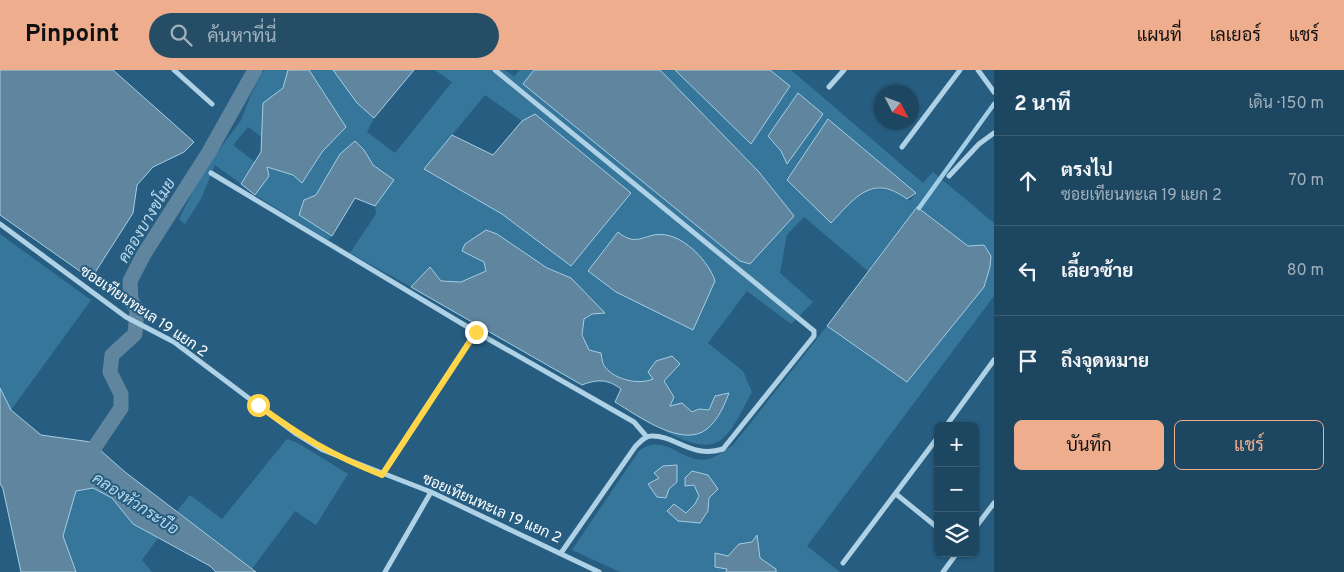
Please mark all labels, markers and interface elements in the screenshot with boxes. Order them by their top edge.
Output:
search box [149,13,499,58]
text: Pinpoint [25,20,119,50]
icon: search [167,21,195,49]
text: ค้นหาที่นี่ [207,25,277,49]
text: แผนที่ [1137,25,1182,48]
text: เลเยอร์ [1210,25,1261,48]
text: แชร์ [1289,25,1319,48]
north arrow [874,85,919,130]
text: 2 นาที [1014,91,1071,118]
text: เดิน · 150 m [1248,94,1324,114]
text: ตรงไป [1061,159,1113,183]
icon: ahead [1014,167,1042,195]
text: 70 m [1289,171,1324,191]
water label: คลองบางขโมย [112,173,181,267]
text: ซอยเทียนทะเล 19 แยก 2 [1061,186,1222,206]
icon: left [1014,257,1042,285]
text: เลี้ยวซ้าย [1061,260,1133,284]
street label: ซอยเทียนทะเล 19 แยก 2 [75,261,212,362]
text: 80 m [1287,261,1324,281]
route end [465,321,488,344]
icon: arrive [1014,347,1042,375]
text: ถึงจุดหมาย [1061,350,1149,374]
route start [247,394,270,417]
button: บันทึก [1014,420,1164,470]
button: แชร์ [1174,420,1324,470]
map controls [934,422,979,557]
button: + [934,422,979,467]
water label: คลองหัวกระบือ [88,467,184,540]
button: − [934,467,979,512]
street label: ซอยเทียนทะเล 19 แยก 2 [419,468,565,549]
button: layers [934,512,979,557]

